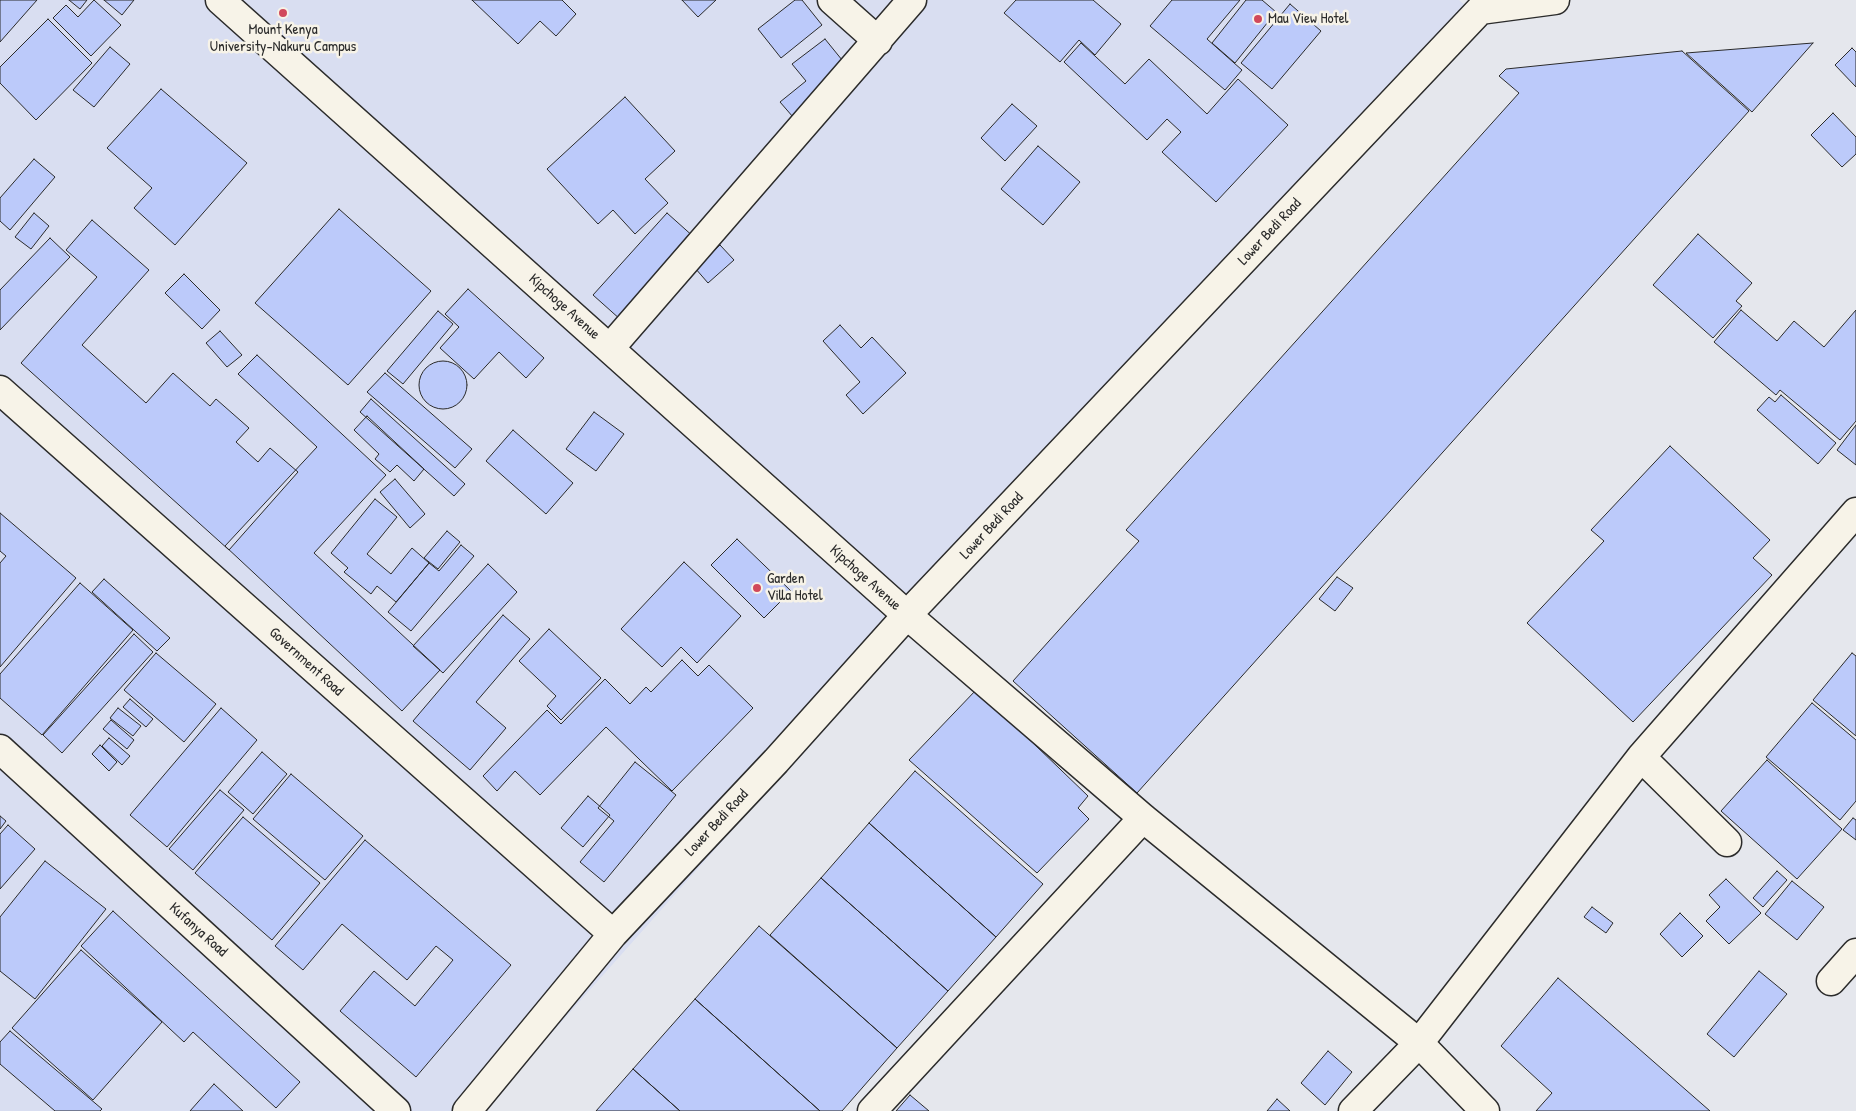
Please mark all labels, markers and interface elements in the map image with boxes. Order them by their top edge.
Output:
marker: Mount Kenya University-Nakuru Campus [277,7,289,19]
place label: Mau View Hotel [1268,10,1349,28]
marker: Mau View Hotel [1252,13,1264,25]
place label: Mount Kenya University-Nakuru Campus [210,21,356,56]
street label: Lower Bedi Road [1235,195,1305,269]
street label: Kipchoge Avenue [525,270,603,344]
street label: Lower Bedi Road [957,489,1027,563]
street label: Kipchoge Avenue [826,541,904,615]
place label: Garden Villa Hotel [767,570,823,605]
marker: Garden Villa Hotel [751,582,763,594]
street label: Government Road [265,624,347,700]
street label: Lower Bedi Road [682,786,752,860]
street label: Kufanya Road [165,899,231,961]

